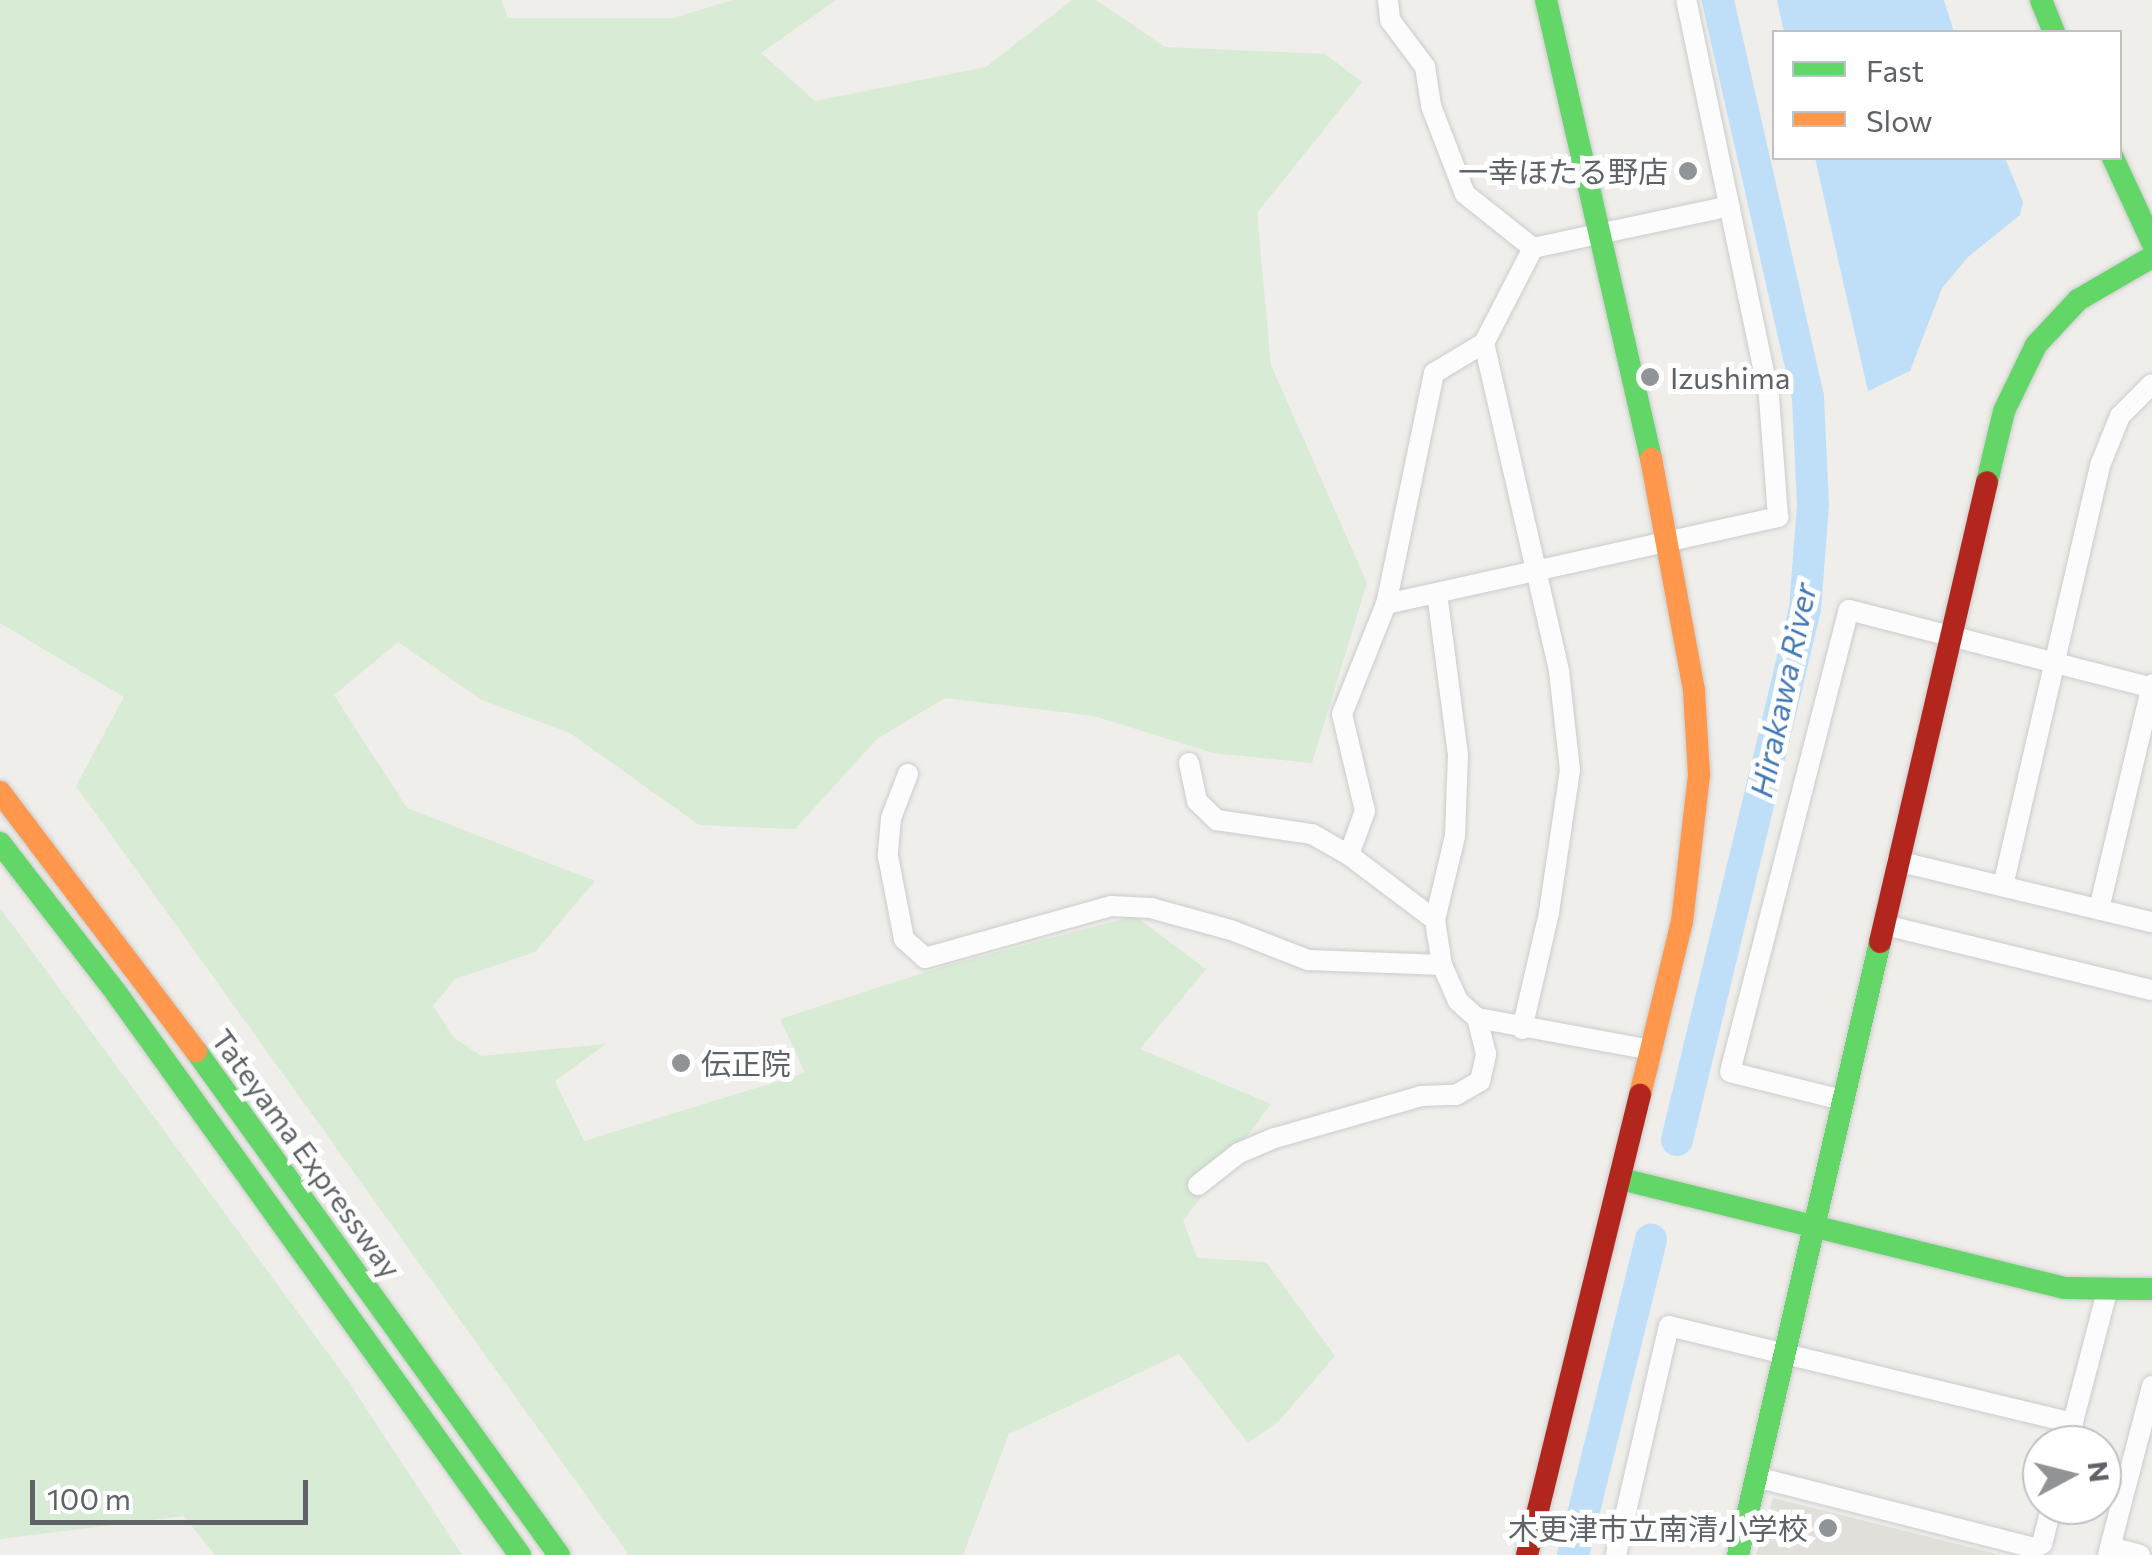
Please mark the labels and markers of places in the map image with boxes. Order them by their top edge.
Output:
place label: 一幸ほたる野店 [1458,153,1668,189]
marker: 一幸ほたる野店 [1677,160,1699,182]
place label: Izushima [1670,359,1790,395]
marker: Izushima [1639,366,1661,388]
place label: 伝正院 [701,1045,791,1081]
marker: 伝正院 [670,1052,692,1074]
place label: 木更津市立南清小学校 [1508,1510,1808,1546]
marker: 木更津市立南清小学校 [1817,1517,1839,1539]

